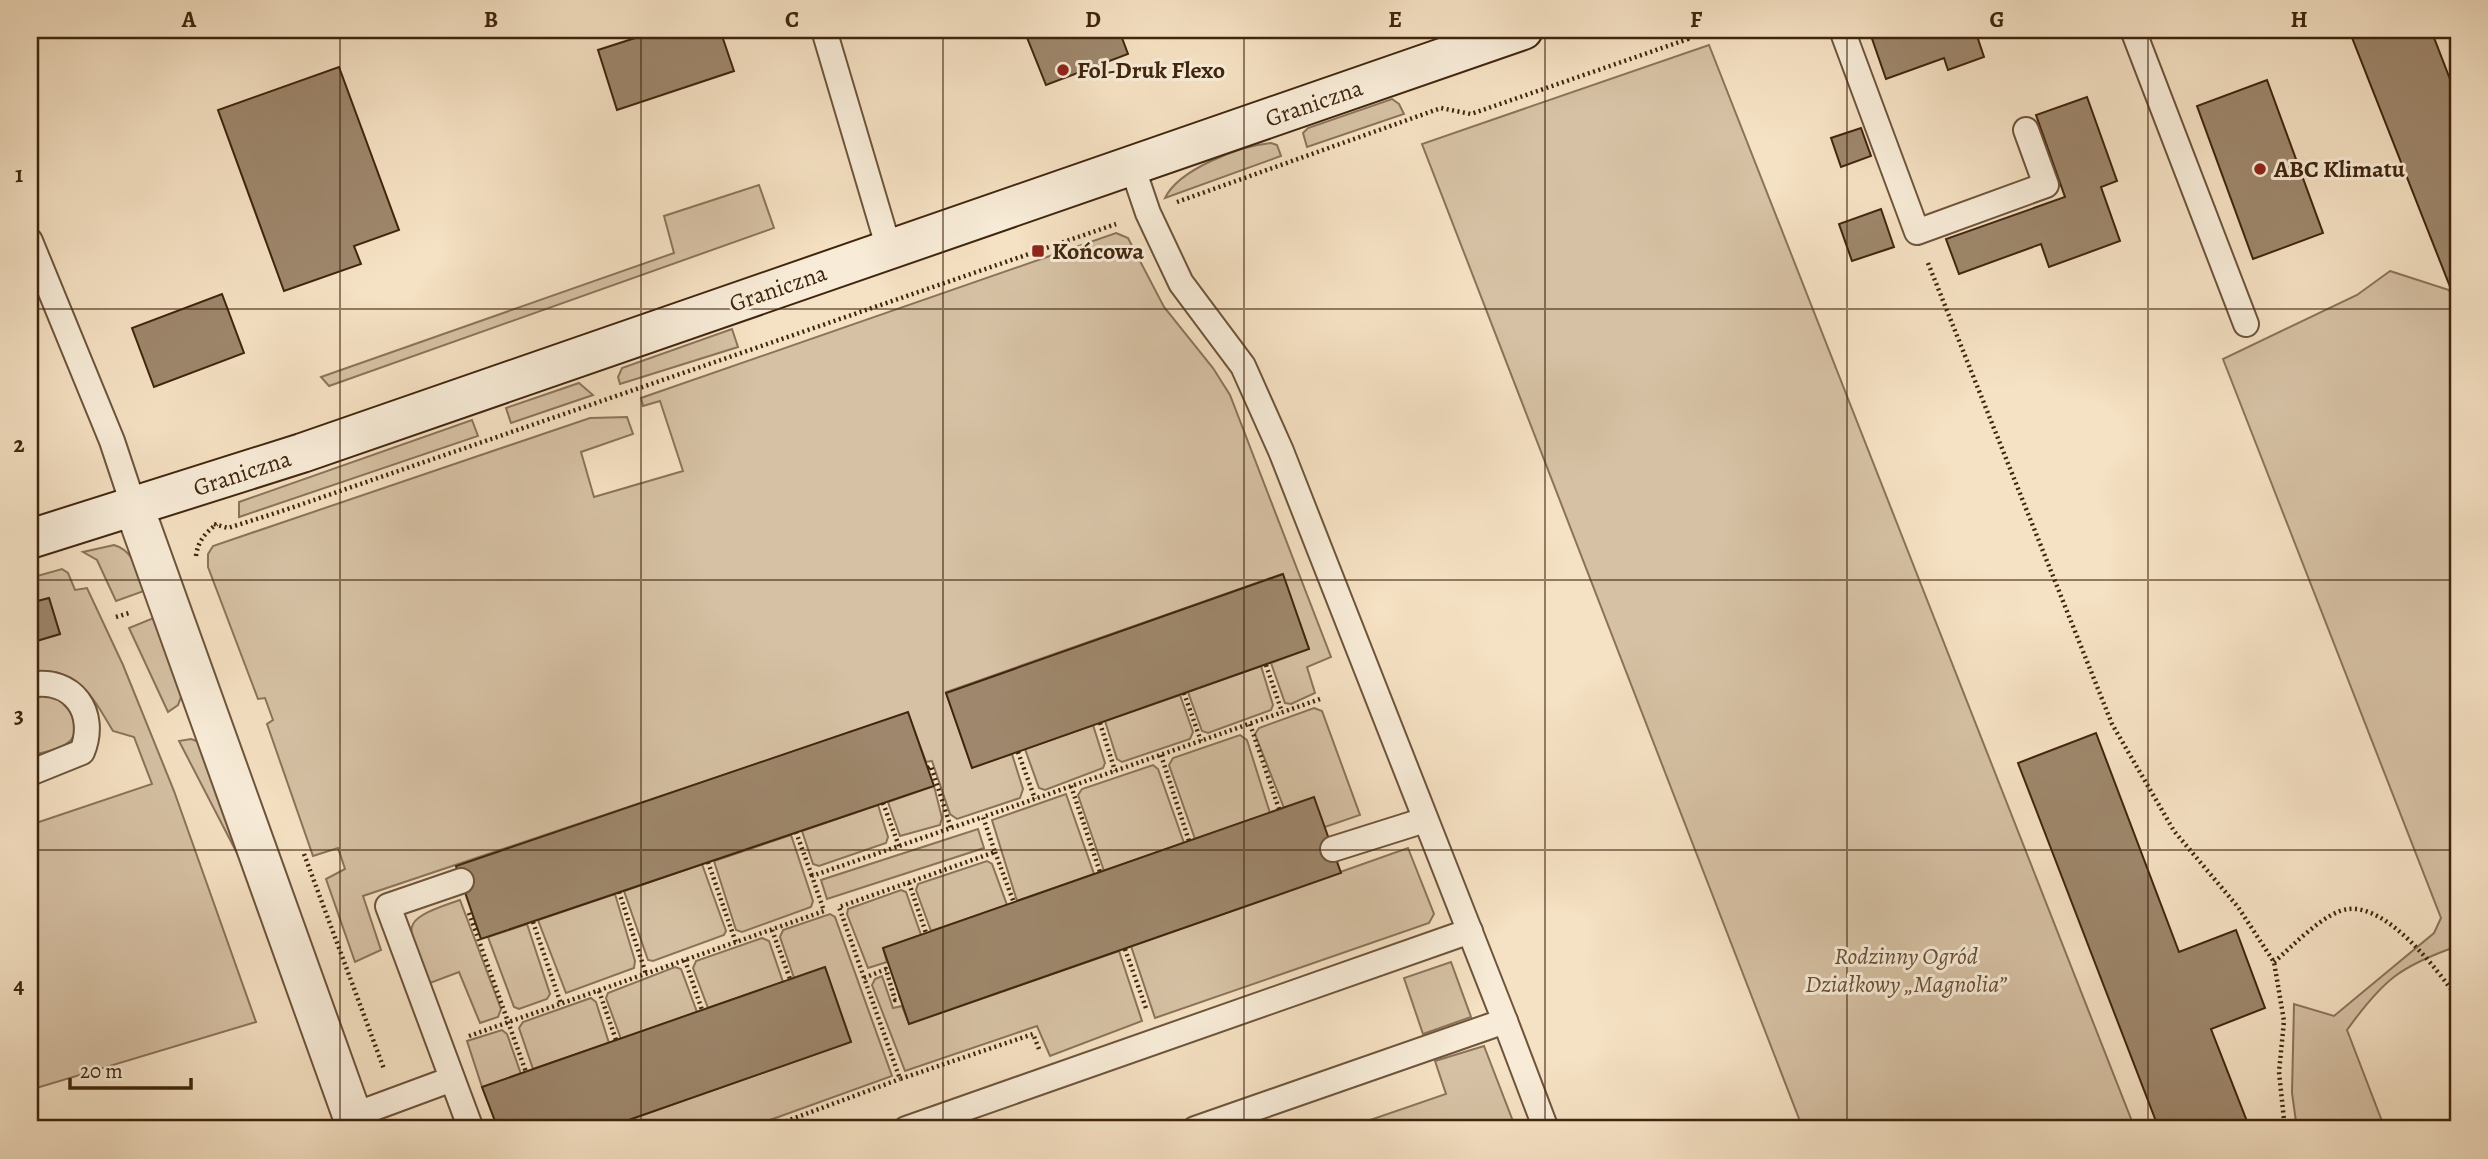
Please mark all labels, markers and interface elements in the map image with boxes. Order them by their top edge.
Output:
text: A [181,4,197,35]
text: B [484,4,498,35]
text: C [785,4,799,35]
text: D [1085,4,1101,35]
text: E [1388,4,1402,35]
text: F [1690,4,1703,35]
text: G [1989,4,2005,35]
text: H [2290,4,2308,35]
place label: Fol-Druk Flexo [1077,54,1225,86]
marker: Fol-Druk Flexo [1055,62,1071,78]
street label: Graniczna [1261,71,1368,135]
place label: ABC Klimatu [2273,153,2406,185]
text: 1 [15,159,23,190]
marker: ABC Klimatu [2252,161,2268,177]
place label: Końcowa [1052,235,1144,267]
marker: Końcowa [1030,243,1046,259]
street label: Graniczna [725,256,832,320]
text: 2 [13,429,25,460]
street label: Graniczna [189,442,296,504]
text: 3 [14,700,24,731]
park label: Rodzinny Ogród Działkowy „Magnolia” [1805,940,2008,1000]
text: 4 [14,970,25,1001]
scale bar [70,1047,191,1091]
text: 20 m [80,1057,123,1085]

